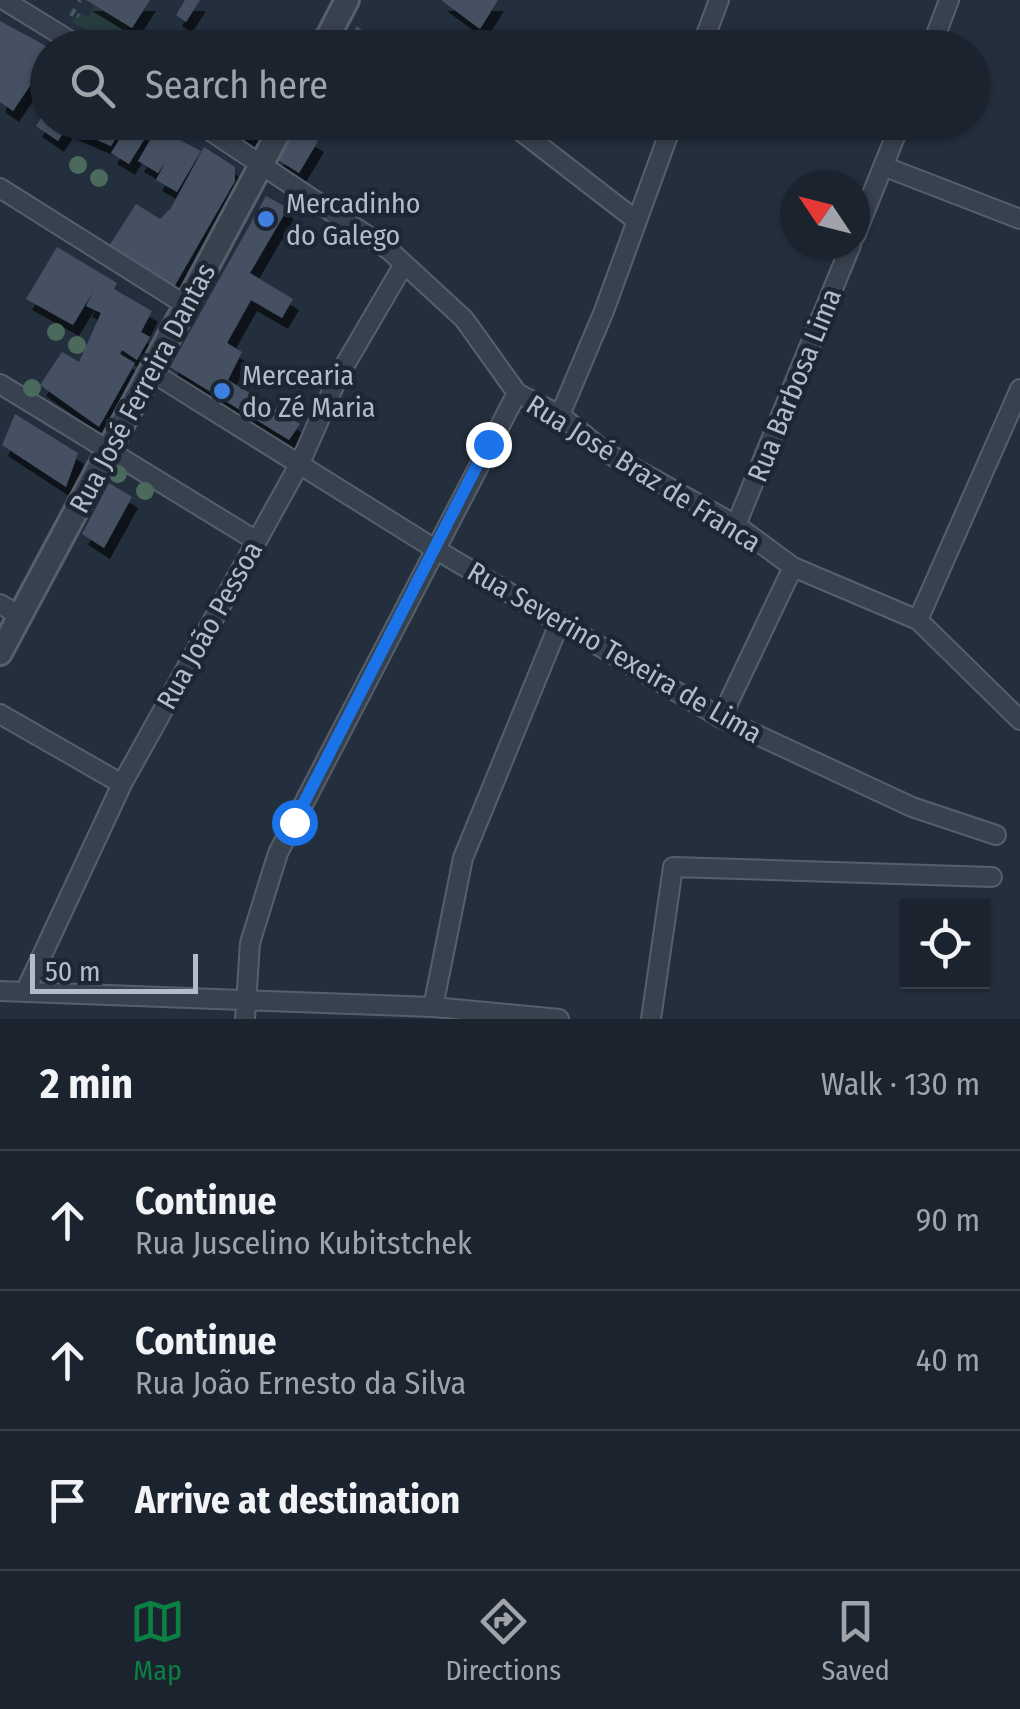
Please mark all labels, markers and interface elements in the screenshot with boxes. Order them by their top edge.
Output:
search box [30,30,990,140]
icon: search [65,58,120,113]
text: Search here [145,62,328,108]
north arrow [780,170,870,260]
place label: Mercadinho do Galego [286,187,420,252]
marker: Mercadinho do Galego [255,208,277,230]
street label: Rua José Ferreira Dantas [63,258,222,519]
street label: Rua Barbosa Lima [741,284,848,487]
place label: Mercearia do Zé Maria [242,359,376,424]
marker: Mercearia do Zé Maria [211,380,233,402]
street label: Rua José Braz de Franca [520,388,767,559]
route end [466,422,512,468]
street label: Rua João Pessoa [150,536,269,715]
street label: Rua Severino Texeira de Lima [462,555,768,750]
route start [272,800,318,846]
map controls [900,899,990,989]
button: locate [900,899,990,989]
scale bar [30,949,198,994]
text: 50 m [45,955,101,988]
text: 2 min [40,1059,133,1109]
text: Walk · 130 m [821,1065,980,1103]
text: Continue [135,1178,276,1224]
icon: ahead [40,1193,95,1248]
text: 90 m [916,1201,980,1239]
text: Rua Juscelino Kubitstchek [135,1224,472,1262]
text: Continue [135,1318,276,1364]
icon: ahead [40,1333,95,1388]
text: 40 m [916,1341,980,1379]
text: Rua João Ernesto da Silva [135,1364,466,1402]
icon: arrive [40,1473,95,1528]
text: Arrive at destination [135,1477,460,1523]
tab: Map [130,1594,185,1687]
tab: Directions [445,1594,561,1687]
tab: Saved [821,1594,890,1687]

